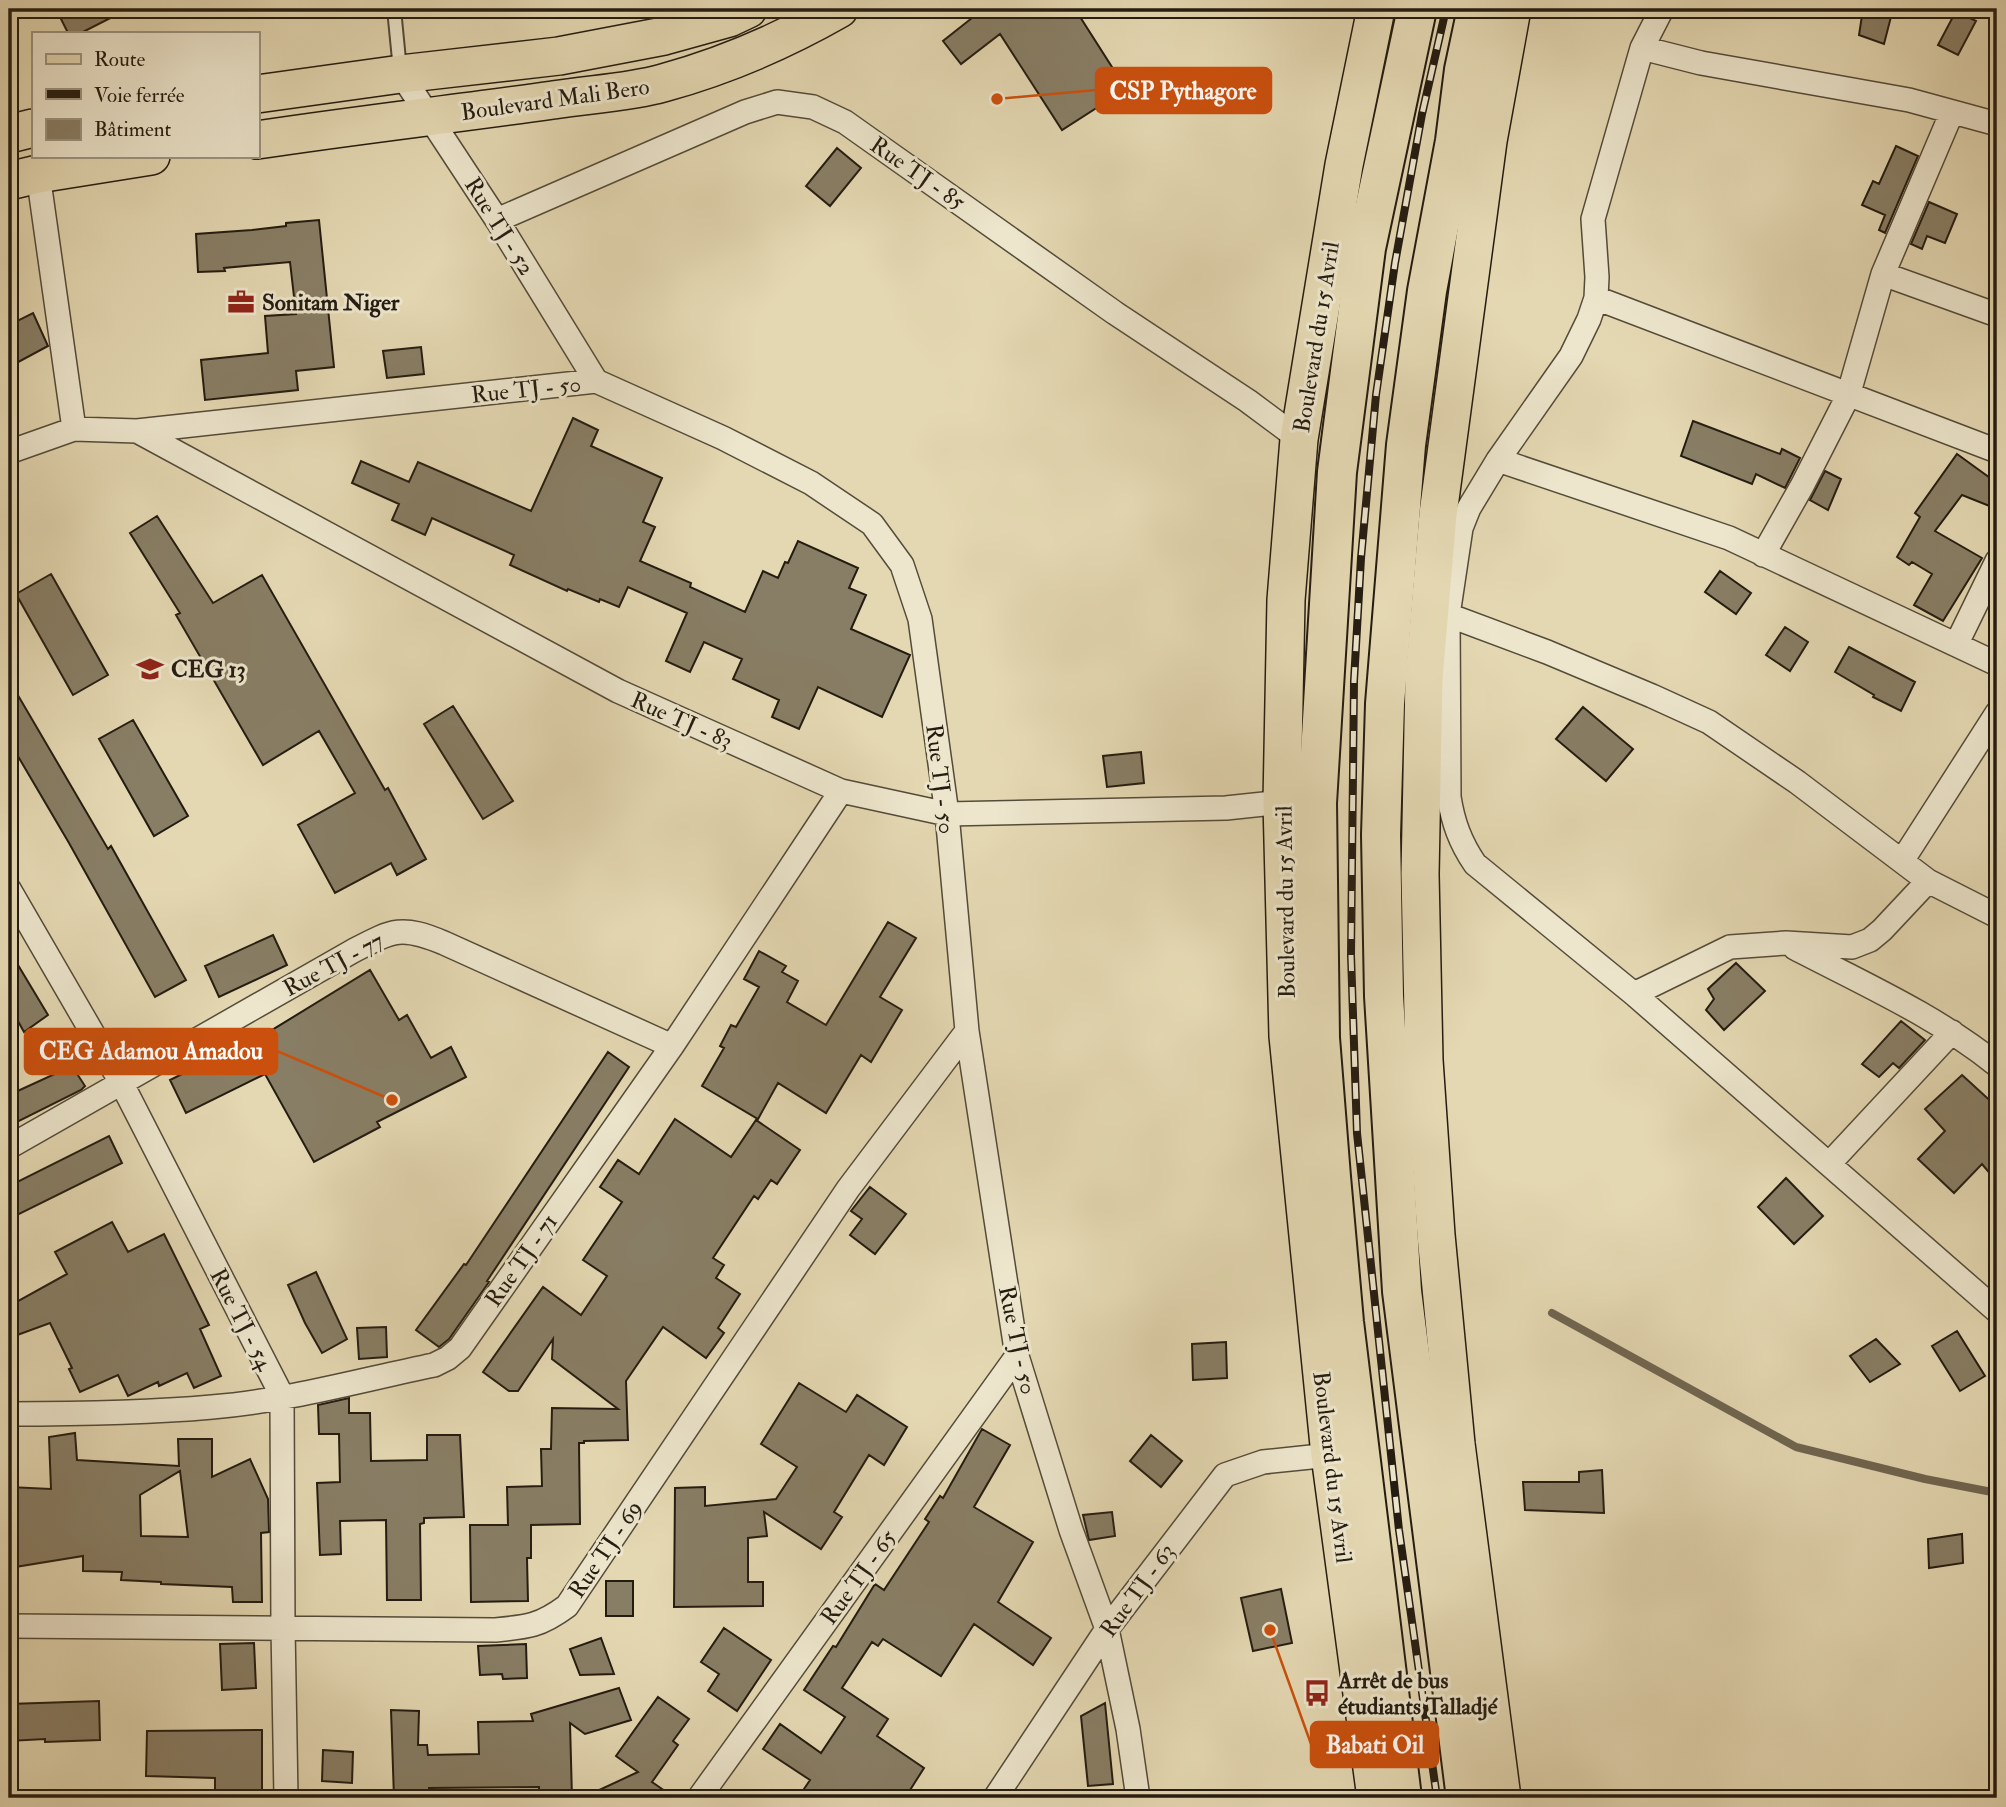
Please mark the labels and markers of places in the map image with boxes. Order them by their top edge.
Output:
callout: CSP Pythagore [1096,68,1271,113]
office icon: Sonitam Niger [226,287,256,317]
place label: Sonitam Niger [262,288,400,318]
school or university icon: CEG 13 [135,654,165,684]
place label: CEG 13 [171,655,246,684]
callout: CEG Adamou Amadou [25,1029,277,1074]
place label: Arrêt de bus étudiants Talladjé [1337,1666,1499,1721]
bus stop icon: Arrêt de bus étudiants Talladjé [1302,1678,1332,1708]
callout: Babati Oil [1311,1722,1438,1767]

